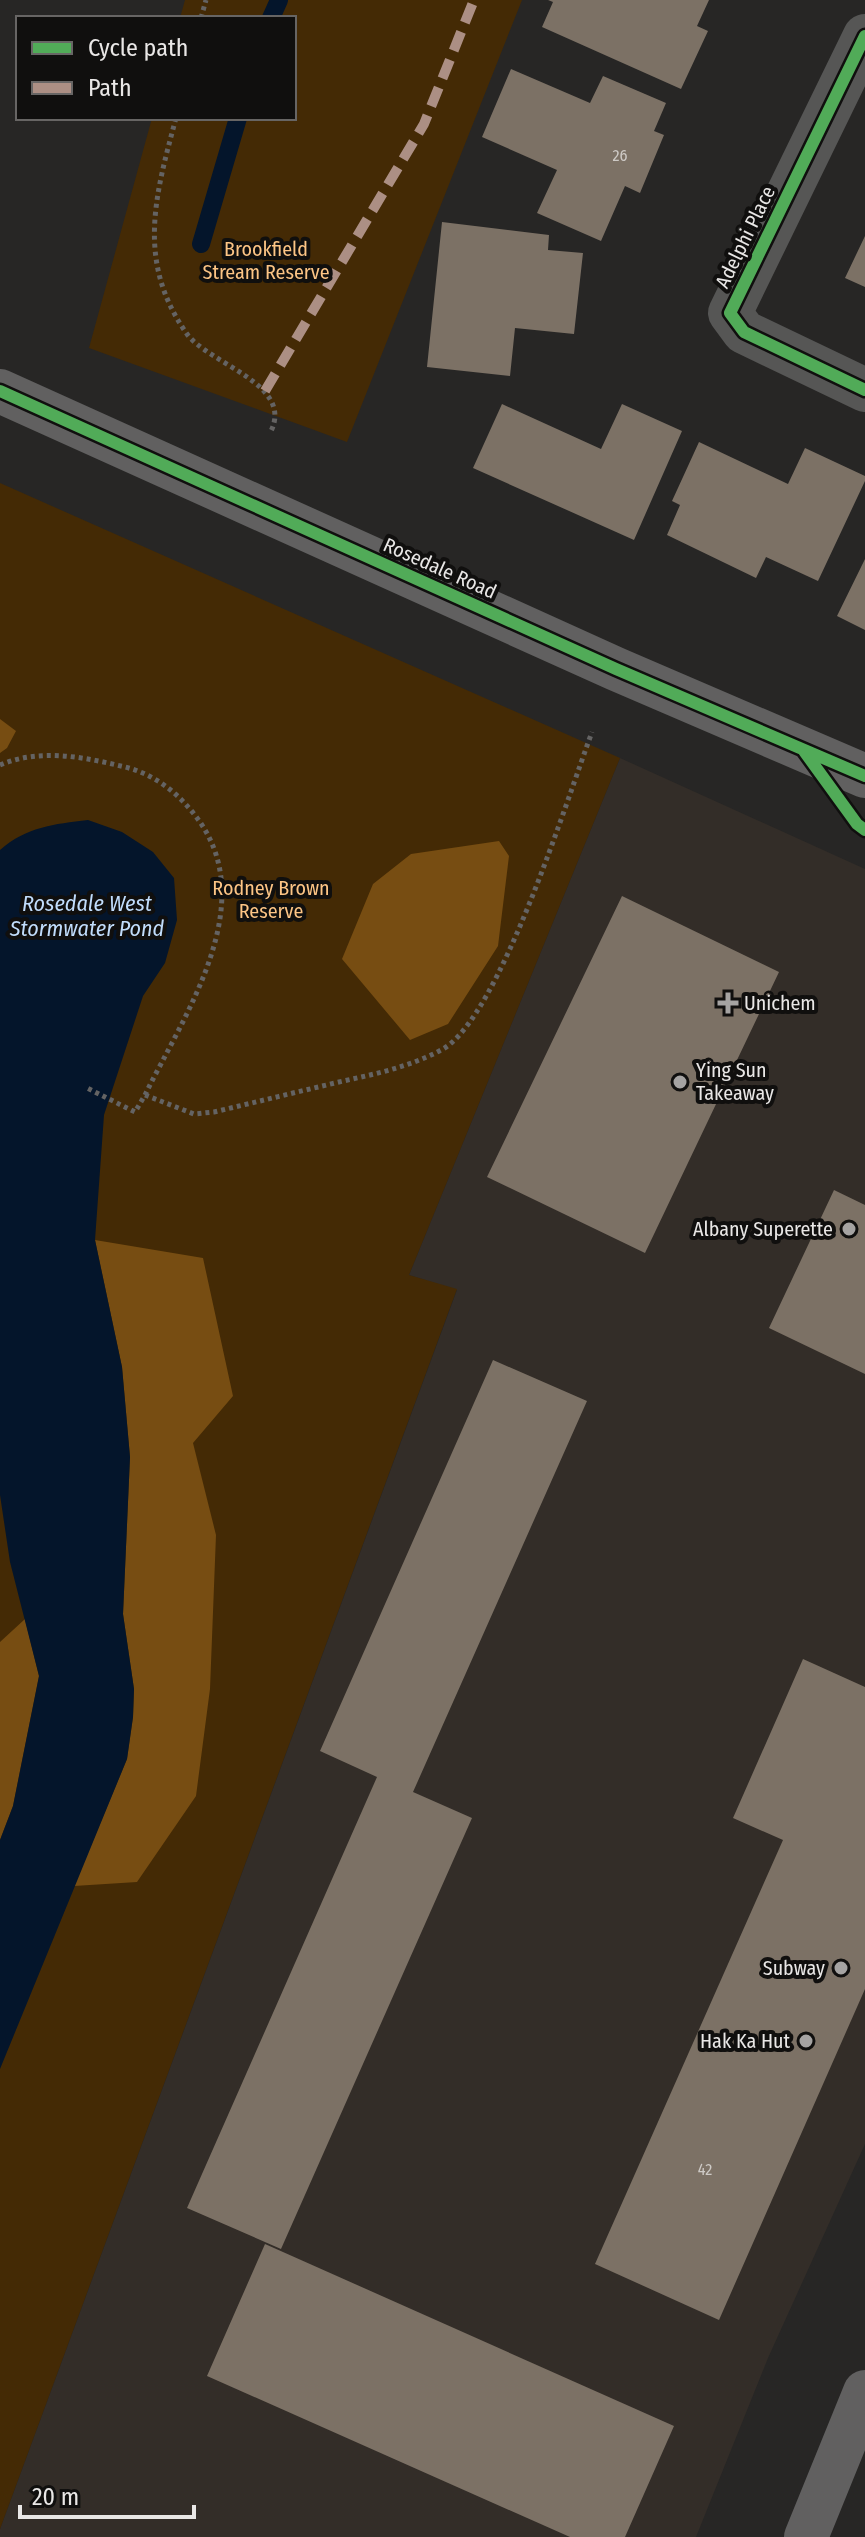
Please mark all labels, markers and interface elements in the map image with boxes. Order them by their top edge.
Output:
legend [16,16,296,120]
text: Cycle path [88,34,188,62]
text: Path [88,74,132,102]
house number: 26 [613,146,628,165]
street label: Adelphi Place [710,182,780,292]
park label: Brookfield Stream Reserve [202,237,330,284]
street label: Rosedale Road [380,532,500,604]
park label: Rodney Brown Reserve [212,876,330,923]
water label: Rosedale West Stormwater Pond [9,890,164,942]
place label: Unichem [744,991,816,1015]
marker: Unichem [719,994,737,1012]
place label: Ying Sun Takeaway [696,1058,774,1105]
marker: Ying Sun Takeaway [671,1073,689,1091]
place label: Albany Superette [693,1217,833,1241]
marker: Albany Superette [840,1220,858,1238]
place label: Subway [763,1956,825,1980]
marker: Subway [832,1959,850,1977]
place label: Hak Ka Hut [700,2029,790,2053]
marker: Hak Ka Hut [797,2032,815,2050]
house number: 42 [698,2160,712,2179]
scale bar [20,2469,194,2519]
text: 20 m [32,2483,79,2511]

